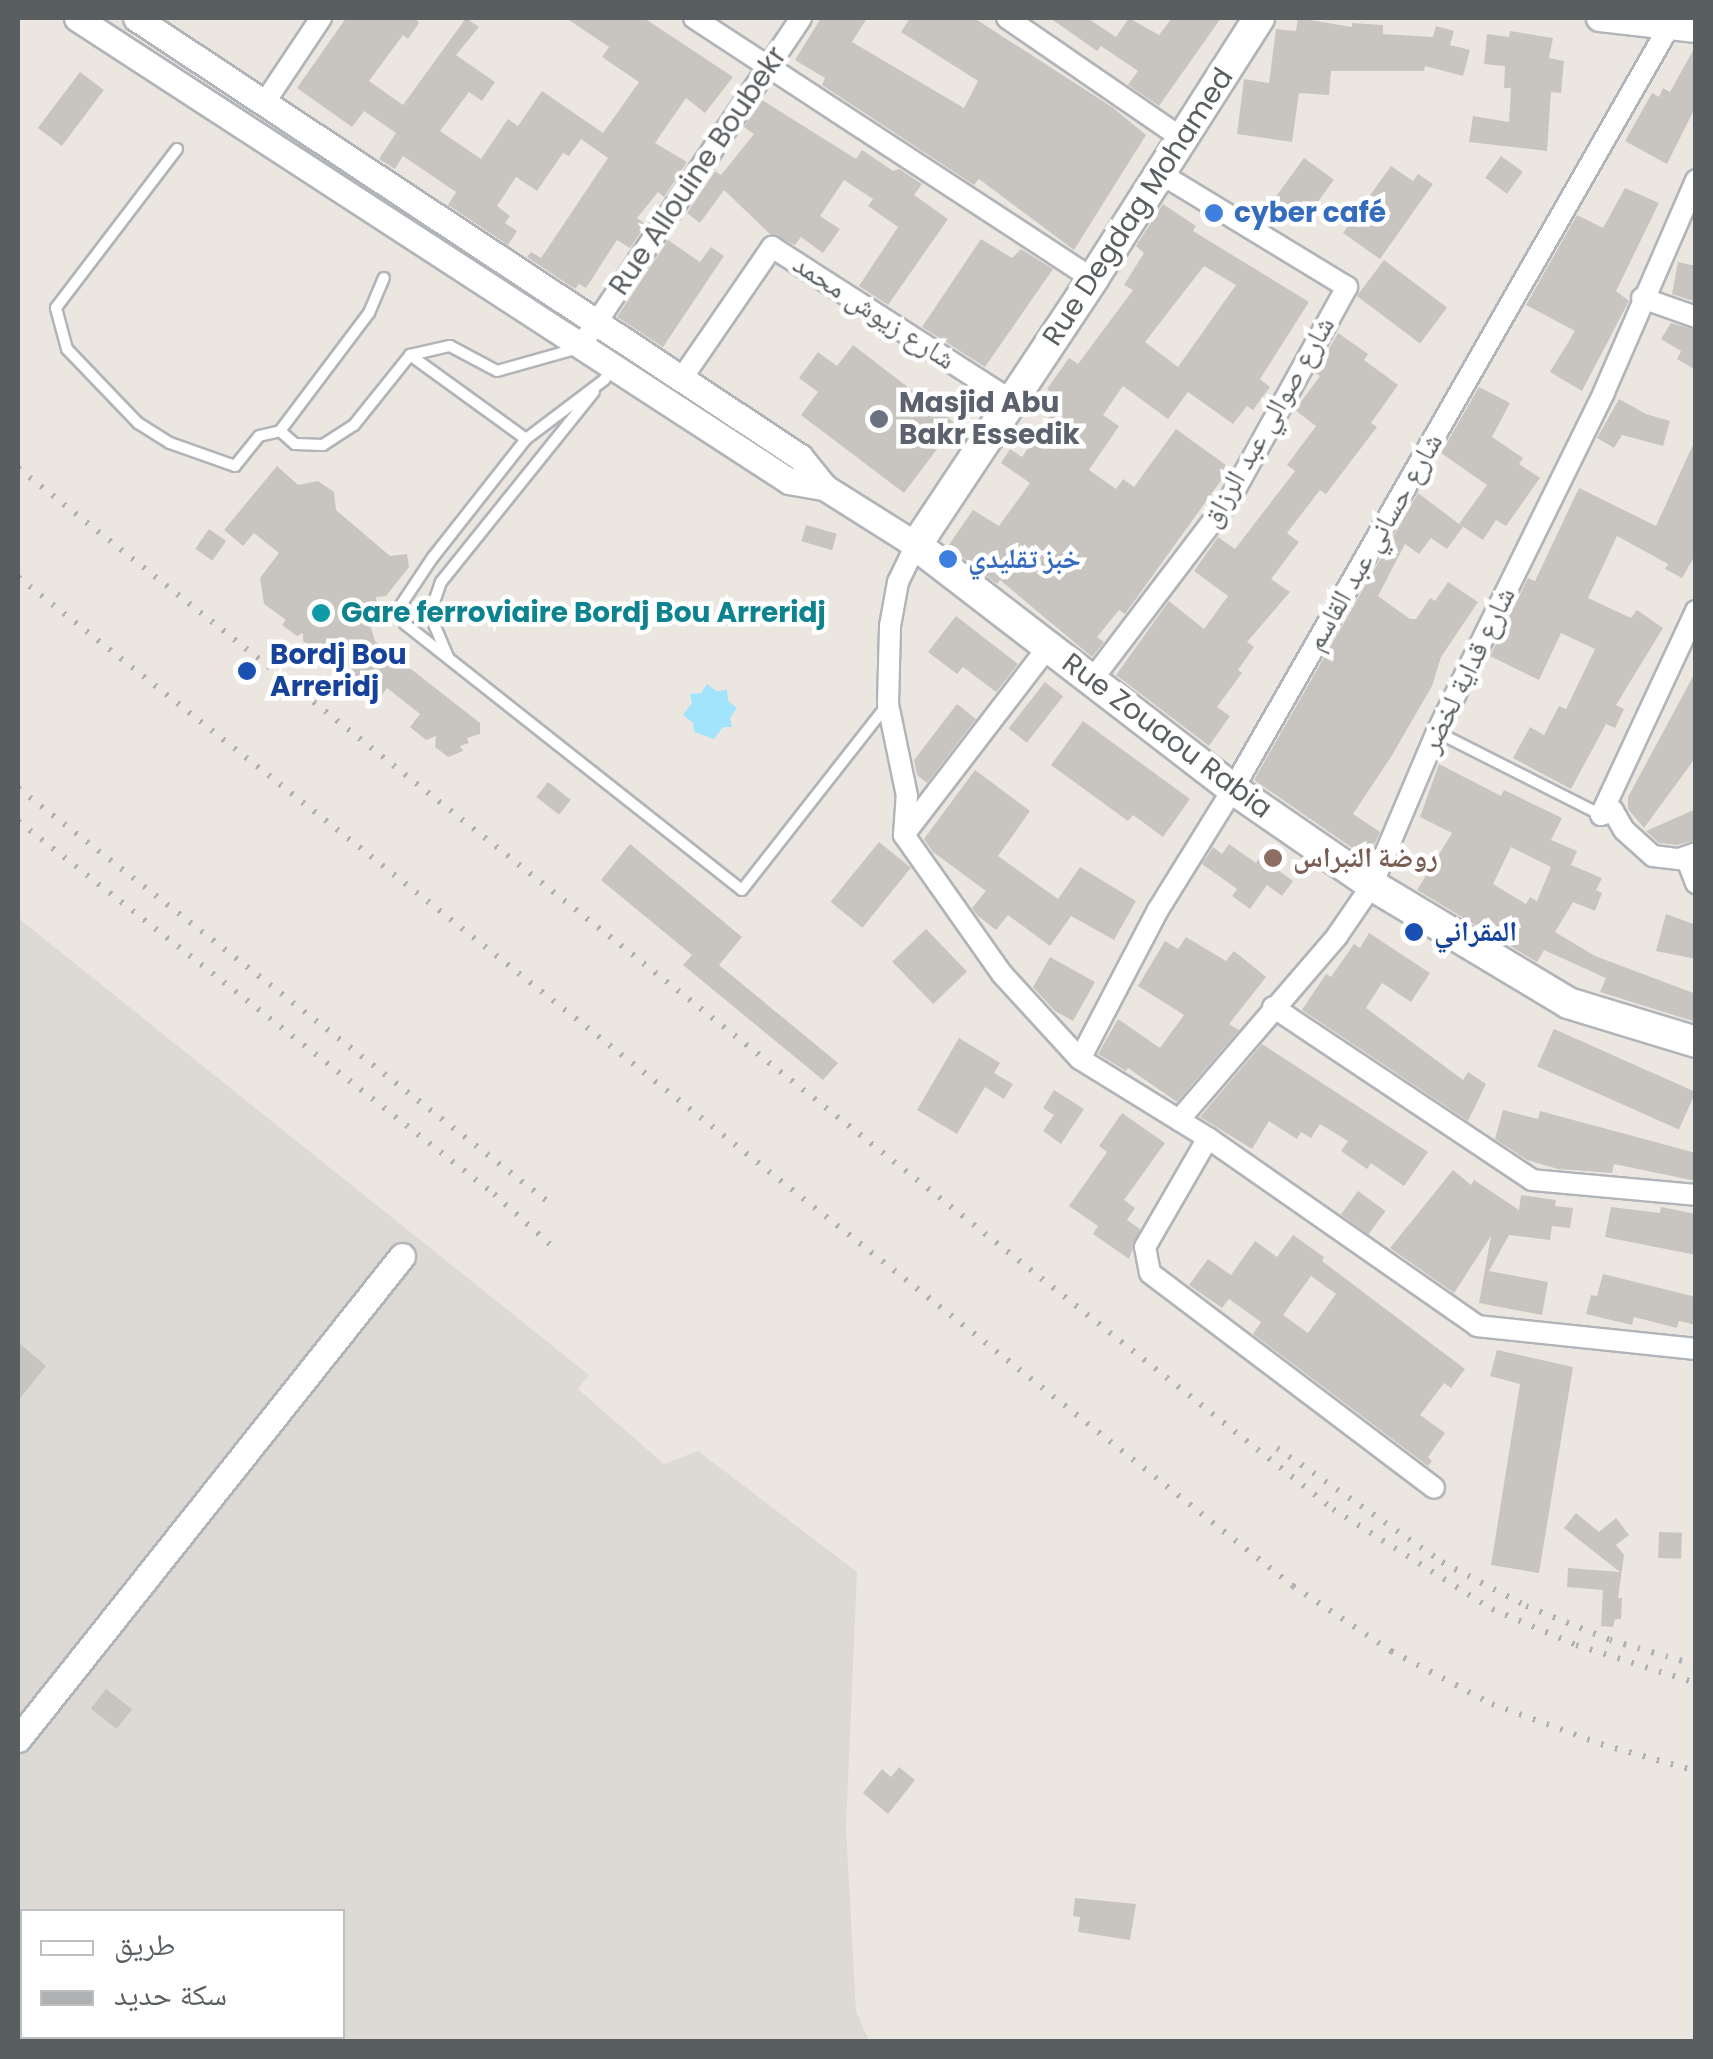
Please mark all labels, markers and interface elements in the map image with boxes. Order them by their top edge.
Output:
street label: Rue Allouine Boubekr [602,41,794,301]
street label: Rue Degdag Mohamed [1036,62,1240,352]
place label: cyber café [1234,196,1386,230]
marker: cyber café [1203,202,1225,224]
street label: شارع زيوش محمد [787,247,961,377]
street label: شارع صوالي عبد الرزاق [1194,311,1342,533]
place label: Masjid Abu Bakr Essedik [899,386,1080,452]
marker: Masjid Abu Bakr Essedik [868,408,890,430]
street label: شارع حساني عبد القاسم [1298,427,1450,657]
place label: خبز تقليدي [968,542,1081,576]
marker: خبز تقليدي [937,548,959,570]
street label: شارع قداية لخضر [1413,582,1523,758]
place label: Gare ferroviaire Bordj Bou Arreridj [341,596,826,630]
marker: Gare ferroviaire Bordj Bou Arreridj [310,602,332,624]
place label: Bordj Bou Arreridj [270,638,407,704]
street label: Rue Zouaou Rabia [1056,646,1278,826]
marker: Bordj Bou Arreridj [234,658,260,684]
place label: روضة النبراس [1293,841,1438,875]
marker: روضة النبراس [1262,847,1284,869]
place label: المقراني [1434,915,1517,949]
marker: المقراني [1403,921,1425,943]
legend [20,1909,345,2039]
text: طريق [114,1923,175,1966]
text: سكة حديد [114,1973,227,2016]

